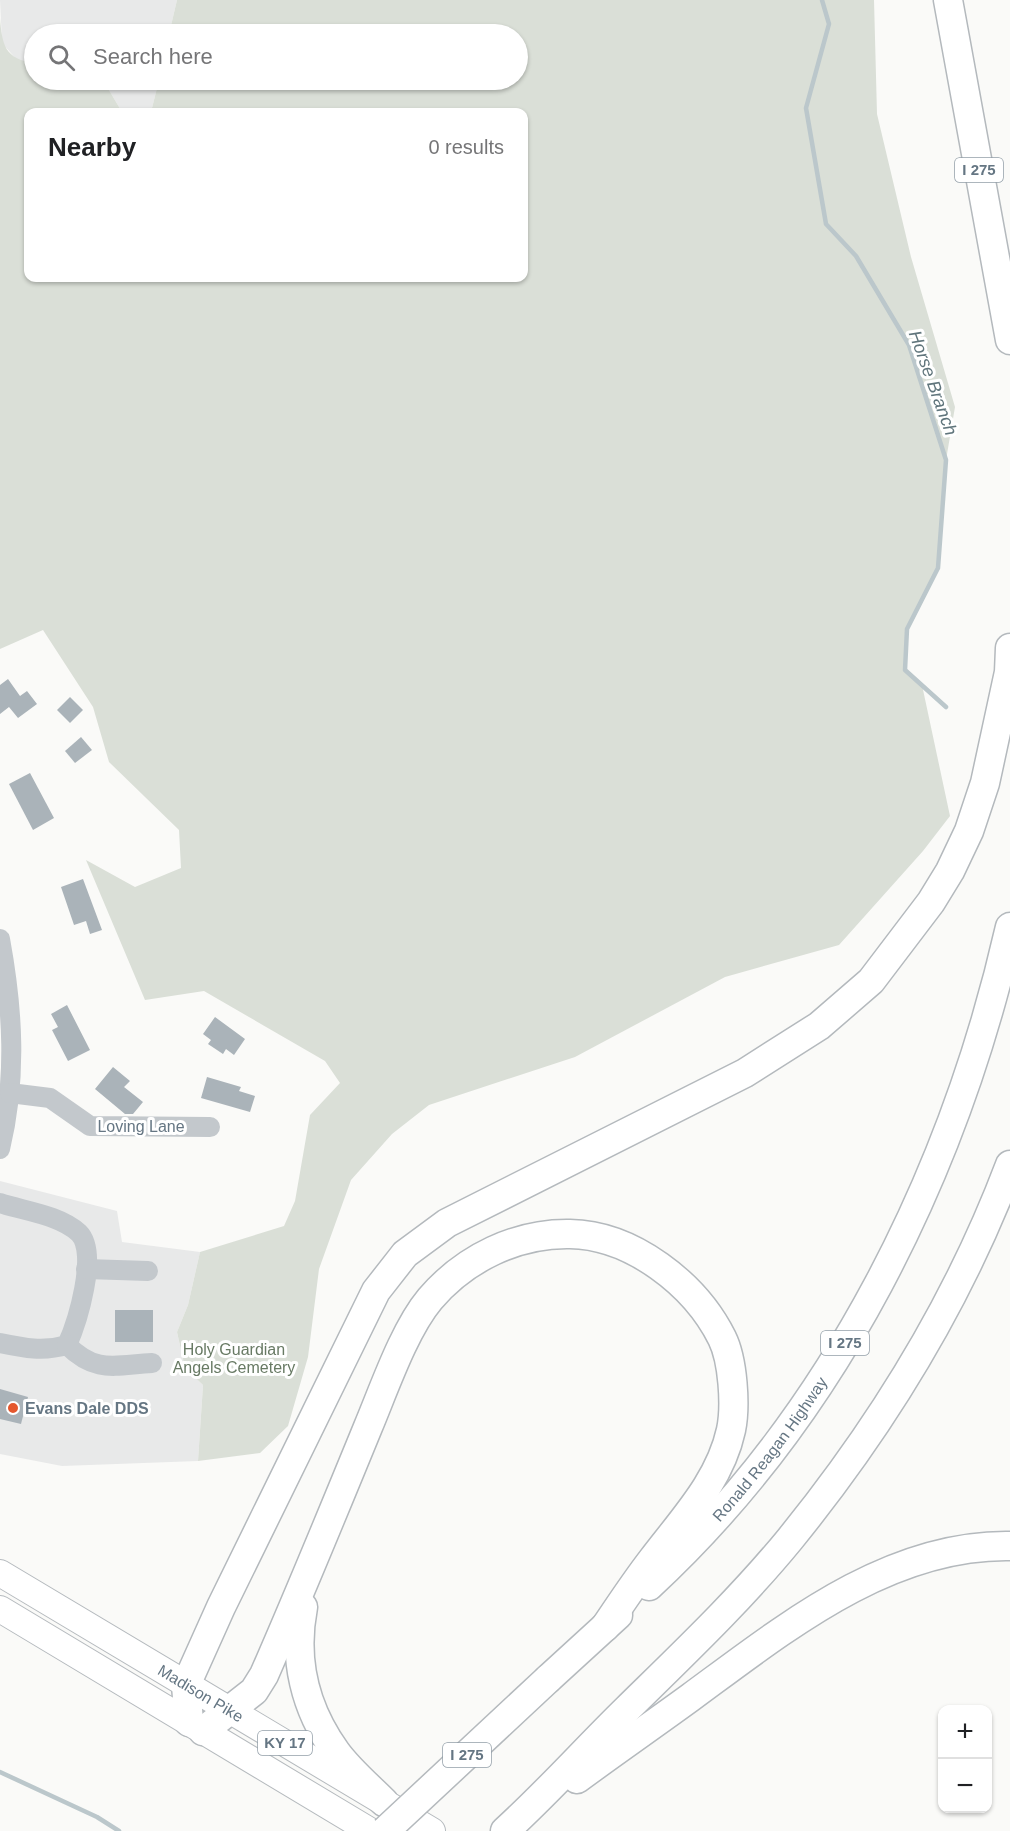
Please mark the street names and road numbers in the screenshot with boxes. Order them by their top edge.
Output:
road number: I 275 [955,158,1003,182]
street label: Loving Lane [97,1118,185,1135]
road number: I 275 [821,1331,869,1355]
street label: Ronald Reagan Highway [709,1374,830,1525]
street label: Madison Pike [155,1661,246,1725]
road number: KY 17 [258,1731,312,1755]
road number: I 275 [443,1743,491,1767]

